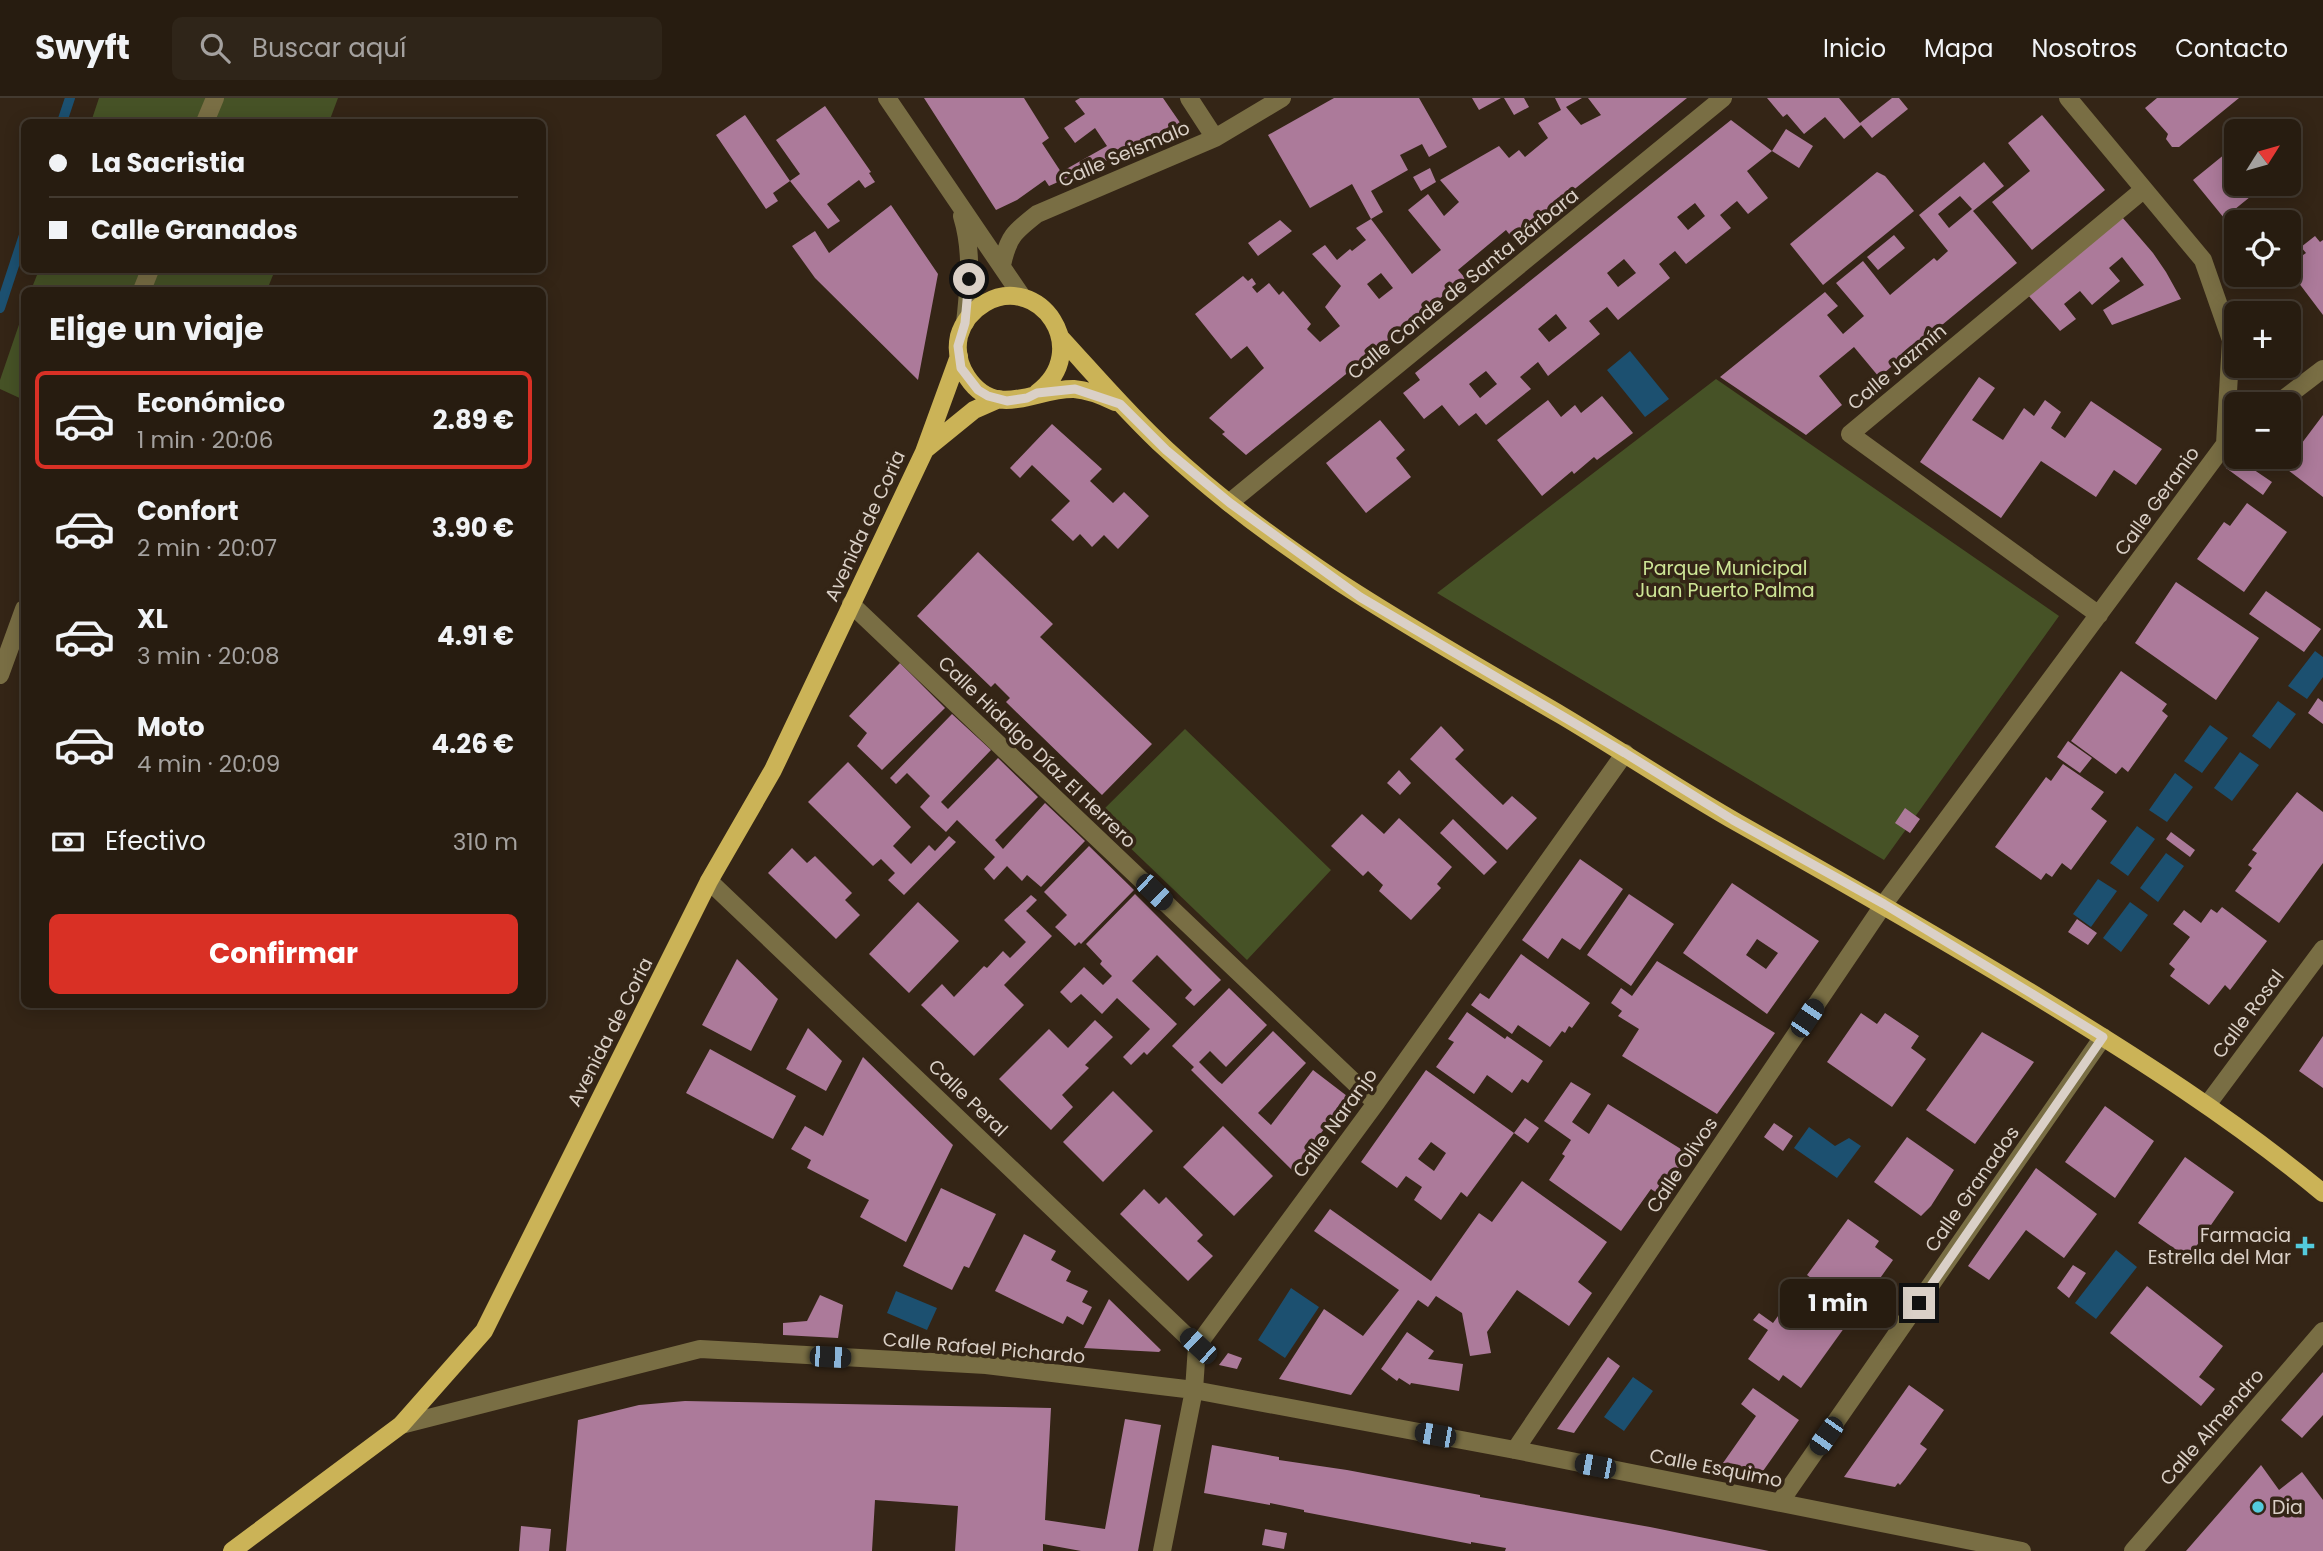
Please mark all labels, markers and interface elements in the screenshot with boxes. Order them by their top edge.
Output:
search box [172,17,662,80]
text: Swyft [35,24,130,71]
icon: search [196,29,234,67]
text: Buscar aquí [252,30,406,66]
text: Inicio [1823,32,1886,65]
text: Mapa [1924,32,1993,65]
text: Nosotros [2031,32,2137,65]
text: Contacto [2175,32,2288,65]
street label: Calle Seismalo [1054,114,1194,194]
north arrow [2224,119,2301,196]
map controls [2224,119,2301,469]
text: La Sacristia [91,145,245,181]
street label: Calle Conde de Santa Bárbara [1342,182,1584,386]
button: locate [2224,210,2301,287]
text: Calle Granados [91,212,298,248]
route start [953,263,985,295]
button: + [2224,301,2301,378]
text: Elige un viaje [49,306,264,351]
street label: Calle Jazmín [1842,318,1952,416]
text: Económico [137,385,285,421]
icon: car [53,389,116,452]
button: − [2224,392,2301,469]
text: 2.89 € [433,402,514,438]
text: 1 min · 20:06 [137,424,273,456]
street label: Calle Geranio [2108,441,2206,561]
street label: Avenida de Coria [818,446,912,606]
text: Confort [137,493,239,529]
icon: car [53,497,116,560]
text: 3.90 € [432,510,514,546]
text: 2 min · 20:07 [137,532,277,564]
park label: Parque Municipal Juan Puerto Palma [1635,555,1815,604]
text: XL [137,601,168,637]
icon: car [53,605,116,668]
text: 4.91 € [437,618,514,654]
text: 3 min · 20:08 [137,640,279,672]
street label: Calle Hidalgo Díaz El Herrero [932,650,1142,854]
text: Moto [137,709,205,745]
icon: car [53,713,116,776]
text: 4.26 € [431,726,514,762]
text: 4 min · 20:09 [137,748,280,780]
icon: cash [49,823,87,861]
text: Efectivo [105,823,206,859]
text: 310 m [453,826,518,858]
car [1132,870,1177,914]
button: Confirmar [49,914,518,994]
street label: Avenida de Coria [561,953,659,1111]
street label: Calle Rosal [2206,964,2290,1064]
car [1787,995,1828,1041]
street label: Calle Peral [922,1053,1014,1143]
street label: Calle Naranjo [1286,1063,1384,1183]
street label: Calle Olivos [1640,1112,1724,1218]
street label: Calle Granados [1918,1120,2026,1258]
place label: Farmacia Estrella del Mar [2148,1222,2291,1271]
marker: Farmacia Estrella del Mar [2297,1238,2313,1254]
callout: 1 min [1779,1278,1895,1328]
text: 1 min [1808,1287,1868,1319]
route end [1903,1287,1935,1319]
car [1176,1324,1221,1368]
street label: Calle Rafael Pichardo [882,1326,1086,1370]
car [809,1345,852,1369]
street label: Calle Almendro [2154,1363,2270,1491]
car [1806,1413,1847,1459]
car [1413,1421,1458,1449]
street label: Calle Esquimo [1647,1442,1785,1494]
car [1573,1452,1618,1480]
place label: Dia [2272,1494,2303,1521]
marker: Dia [2250,1499,2266,1515]

